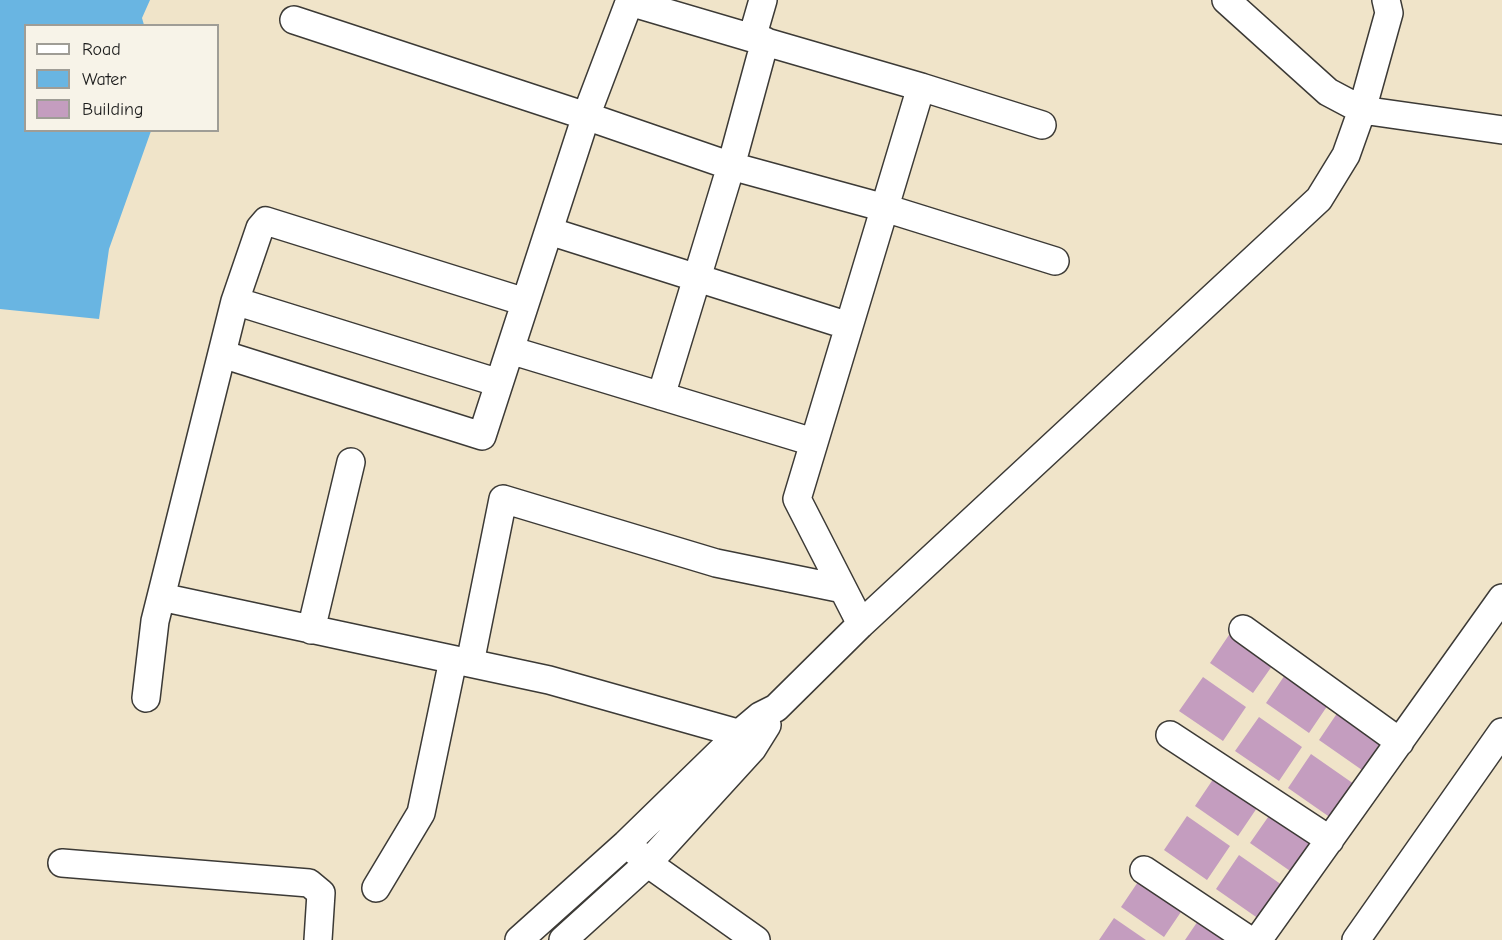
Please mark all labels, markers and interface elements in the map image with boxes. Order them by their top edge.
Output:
legend [24,24,219,132]
text: Road [82,39,121,60]
text: Water [82,69,126,90]
text: Building [82,99,144,120]

